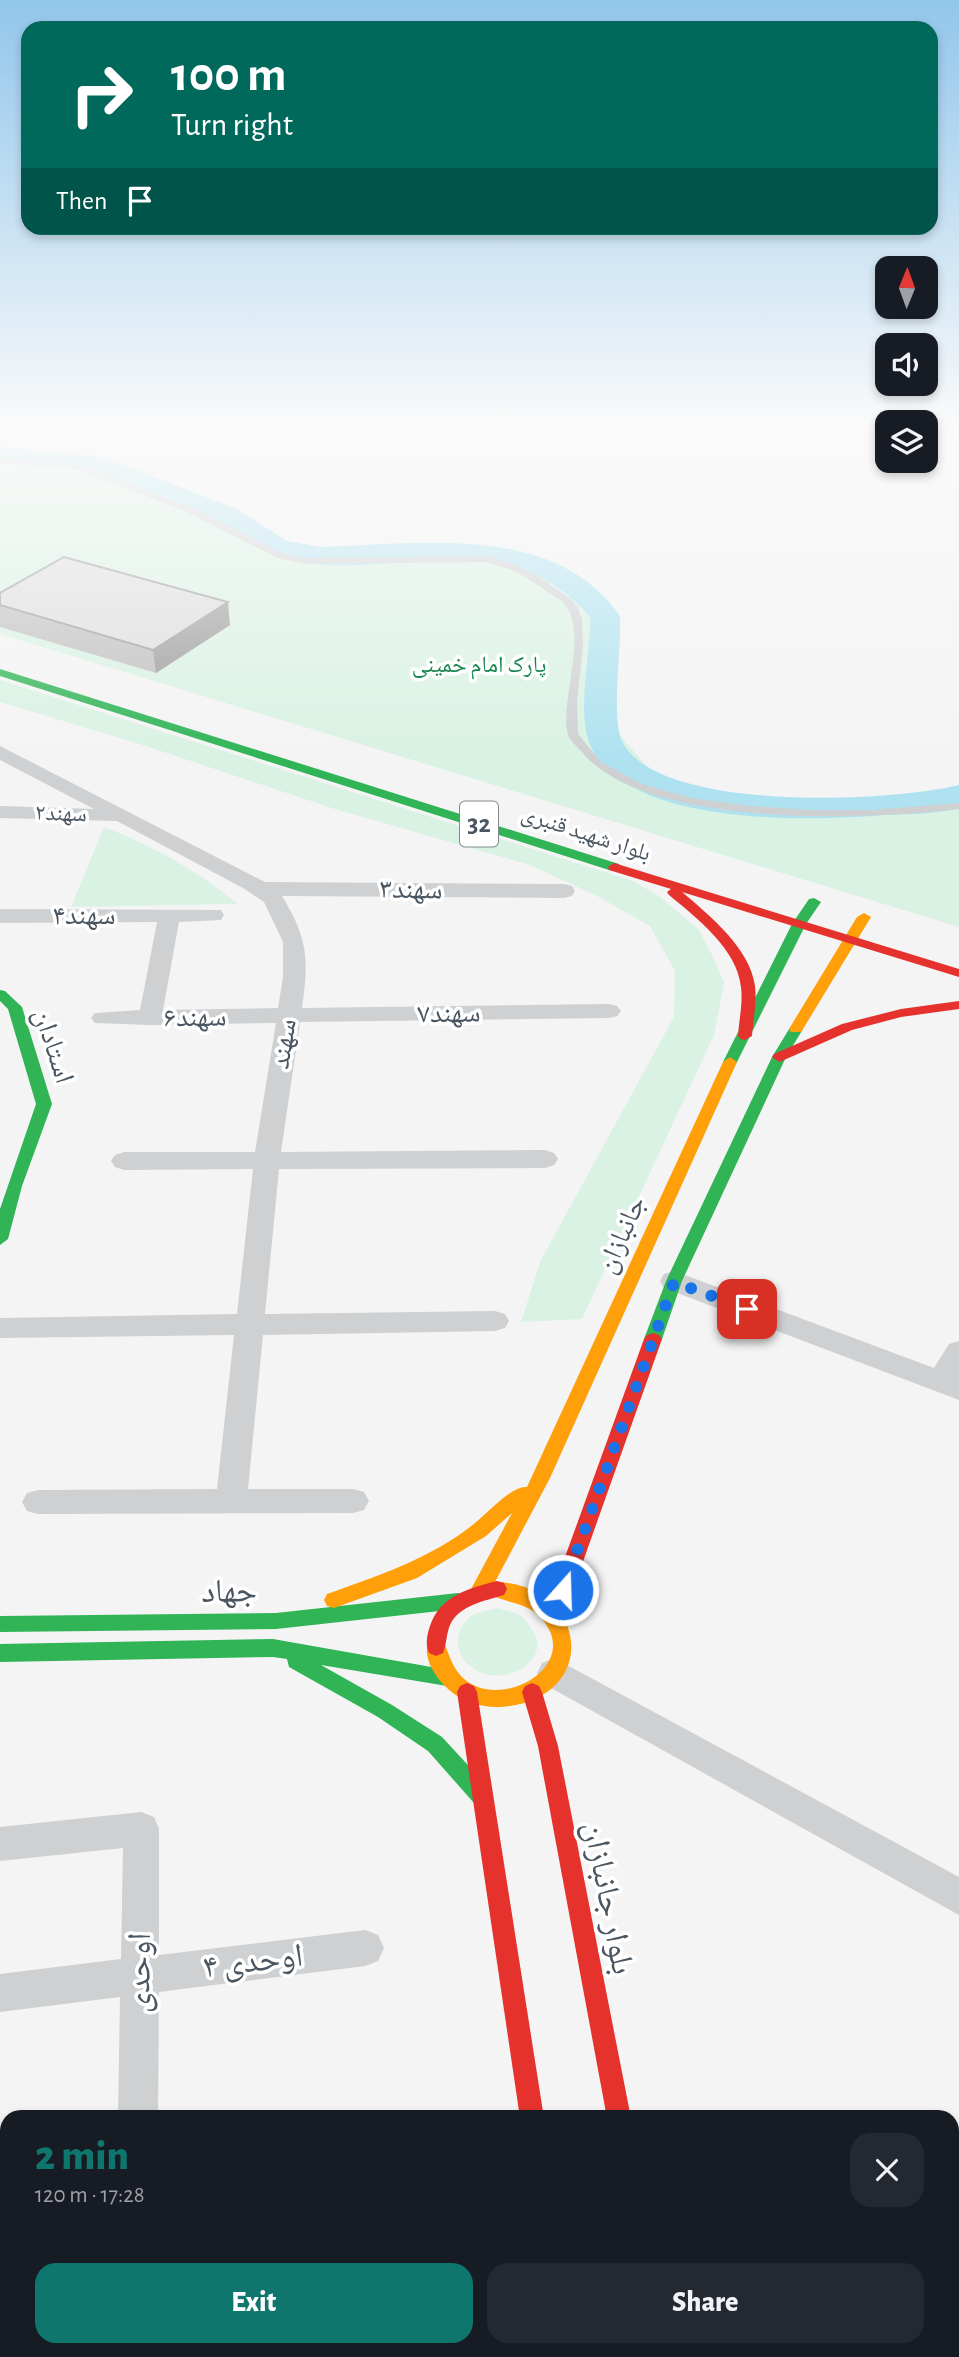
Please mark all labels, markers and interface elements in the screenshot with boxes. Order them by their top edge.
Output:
icon: right [56,49,147,140]
text: 100 m [171,51,287,100]
text: Turn right [171,109,293,141]
icon: arrive [121,182,159,220]
text: Then [56,188,107,214]
north arrow [875,256,938,318]
map controls [875,256,938,473]
button: sound [875,333,938,396]
button: layers [875,410,938,473]
park label: پارک امام خمینی [412,654,546,680]
street label: سهند۲ [35,802,87,826]
road number: 32 [460,802,498,846]
street label: بلوار شهید قنبری [518,802,653,867]
street label: سهند۳ [379,875,443,905]
street label: سهند۴ [52,902,116,930]
street label: سهند۷ [417,999,481,1029]
street label: سهند۶ [163,1003,227,1033]
street label: استادان [27,1005,78,1087]
street label: سهند [266,1017,302,1071]
street label: جانبازان [593,1192,652,1278]
pin [717,1279,777,1339]
icon: arrive [728,1290,766,1328]
position arrow [526,1553,600,1627]
street label: جهاد [201,1575,257,1609]
street label: بلوار جانبازان [575,1819,639,1978]
street label: اوحدی [123,1933,159,2013]
street label: اوحدی ۴ [201,1939,305,1986]
button: close [850,2133,924,2207]
text: 2 min [35,2135,129,2177]
text: 120 m · 17:28 [35,2184,145,2207]
button: Exit [35,2263,473,2343]
button: Share [487,2263,924,2343]

